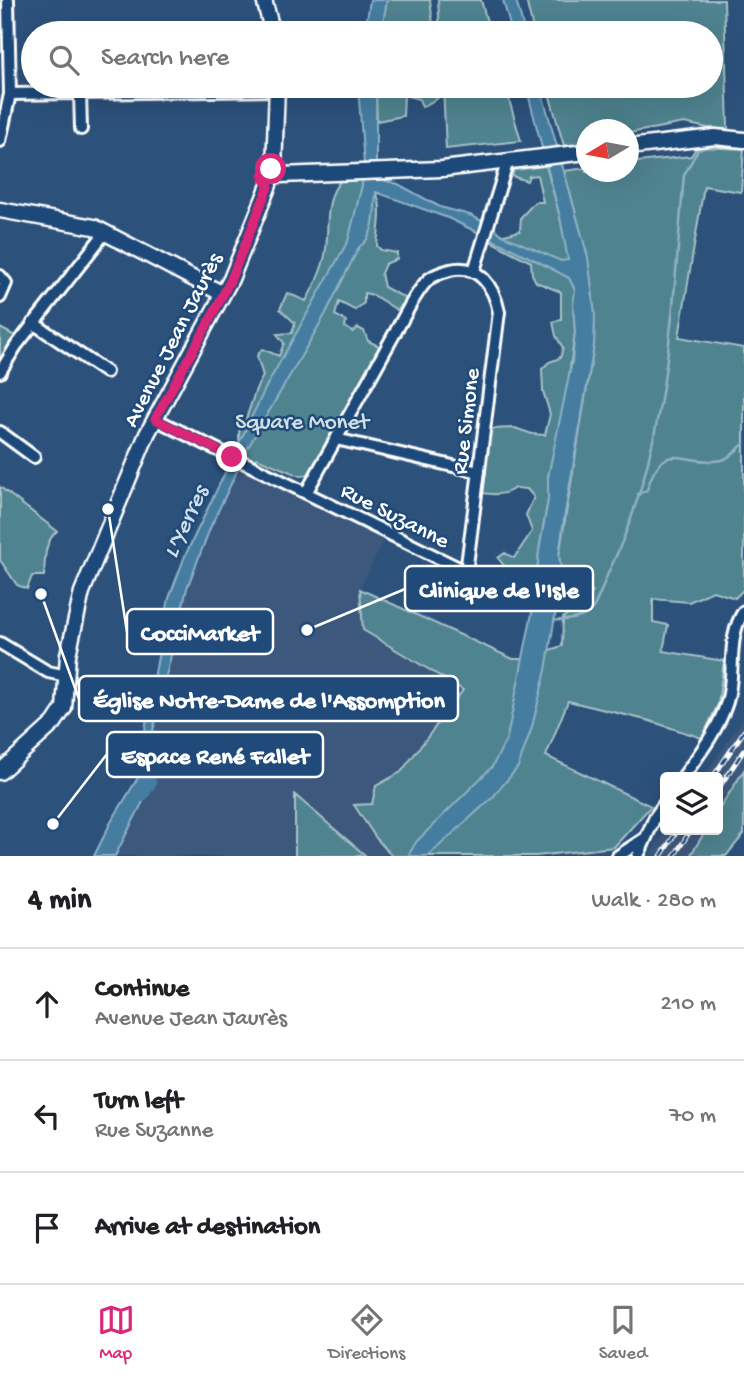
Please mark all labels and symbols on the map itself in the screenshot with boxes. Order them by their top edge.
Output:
north arrow [576,119,639,182]
route start [255,153,286,184]
street label: Avenue Jean Jaurès [118,248,230,432]
street label: Rue Simone [448,366,488,476]
park label: Square Monet [235,410,370,437]
route end [216,441,247,472]
street label: Rue Suzanne [336,478,454,557]
water label: L'Yerres [158,480,217,563]
callout: Clinique de l'Isle [405,566,593,611]
text: Clinique de l'Isle [419,578,580,607]
callout: CocciMarket [127,609,273,654]
text: CocciMarket [141,621,261,650]
callout: Église Notre-Dame de l'Assomption [79,676,458,721]
text: Église Notre-Dame de l'Assomption [93,688,446,717]
callout: Espace René Fallet [107,732,323,777]
text: Espace René Fallet [121,744,311,773]

